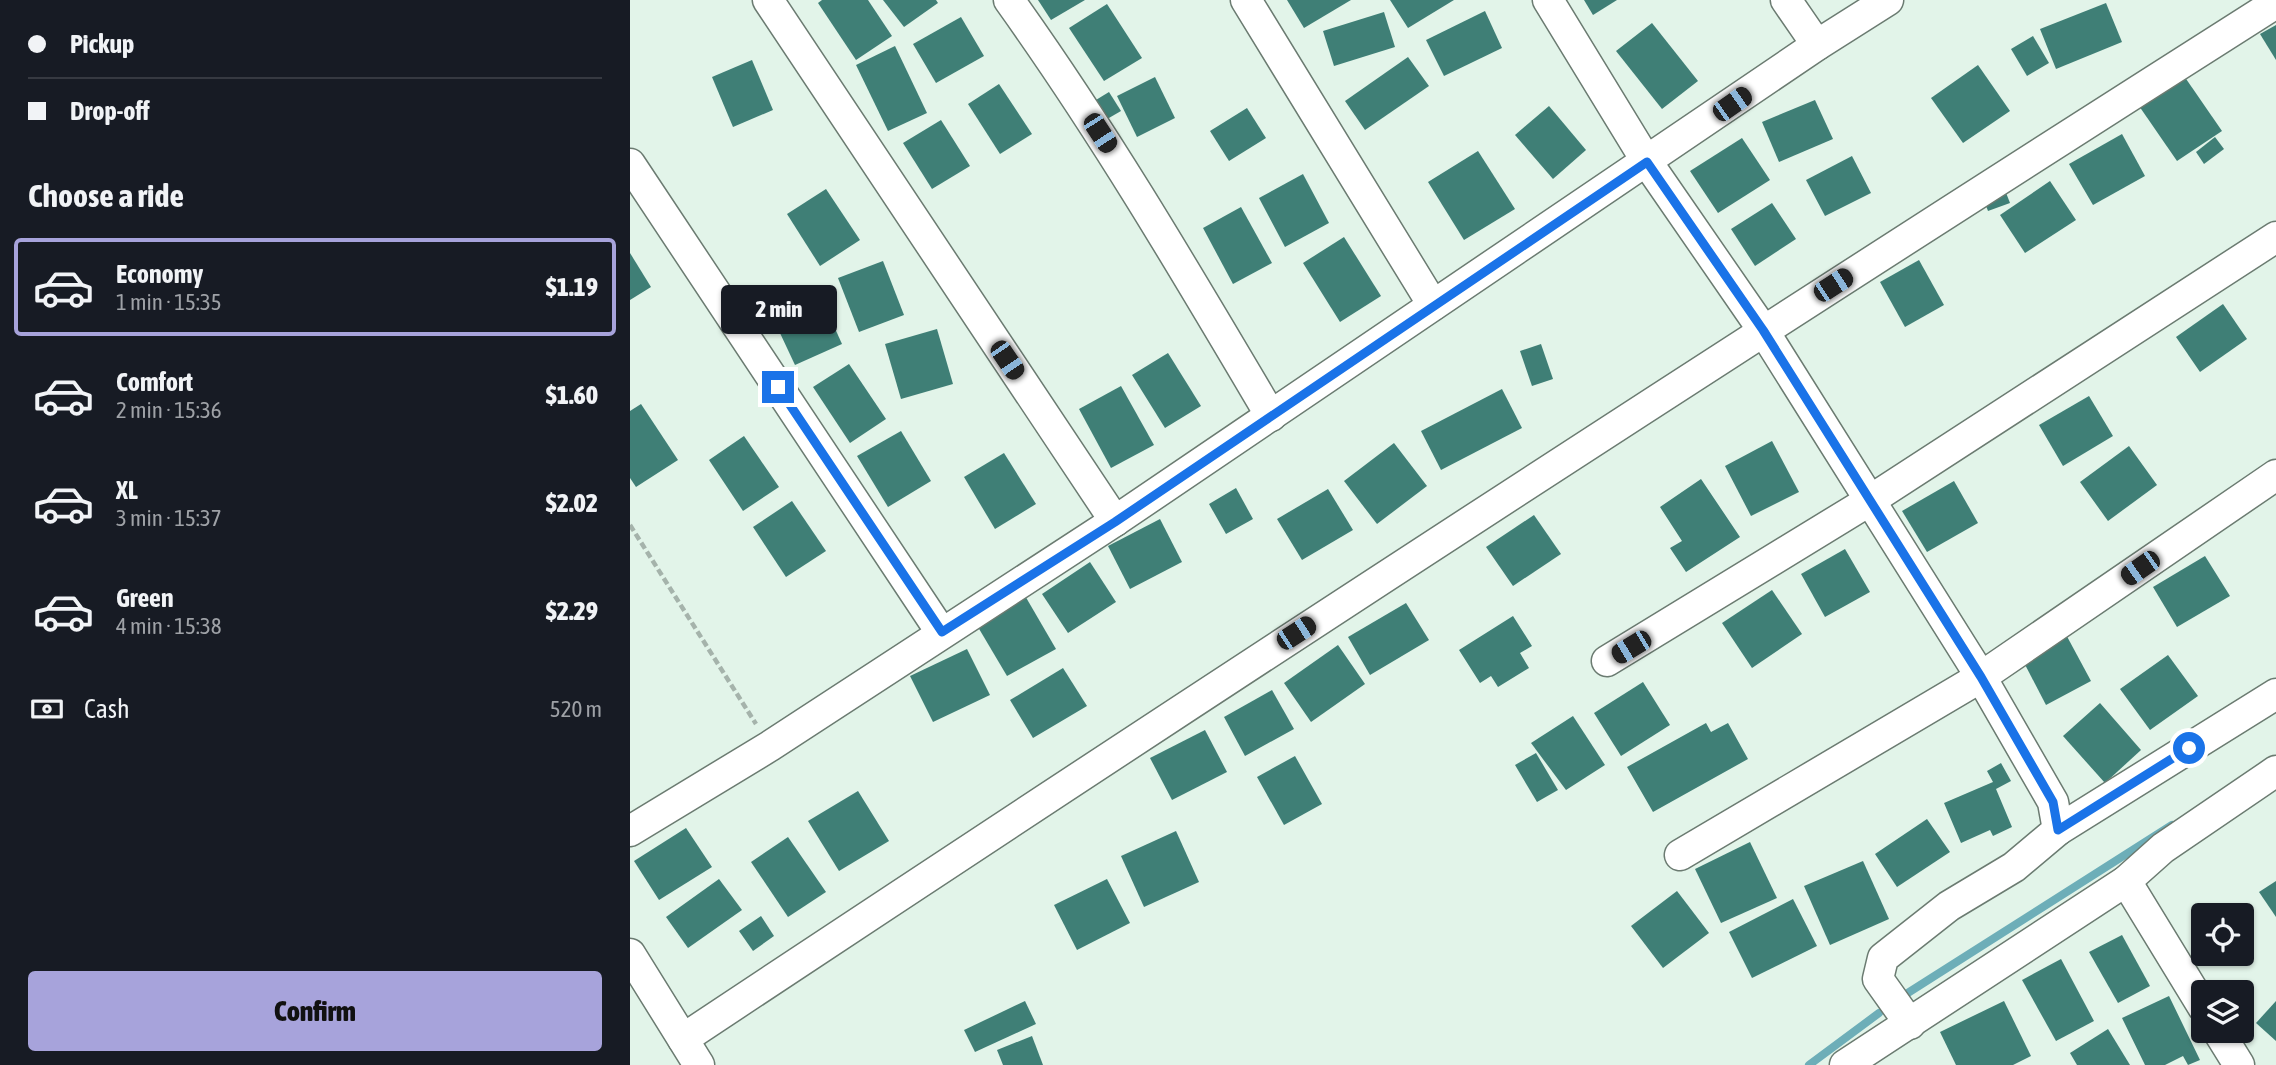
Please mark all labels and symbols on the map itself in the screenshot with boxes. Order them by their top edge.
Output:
car [1709,83,1756,125]
car [1080,110,1121,156]
car [1810,265,1857,305]
callout: 2 min [720,286,836,334]
car [987,337,1028,383]
route end [762,371,794,403]
car [2117,547,2164,589]
car [1273,613,1320,653]
car [1608,627,1655,667]
route start [2173,732,2205,764]

